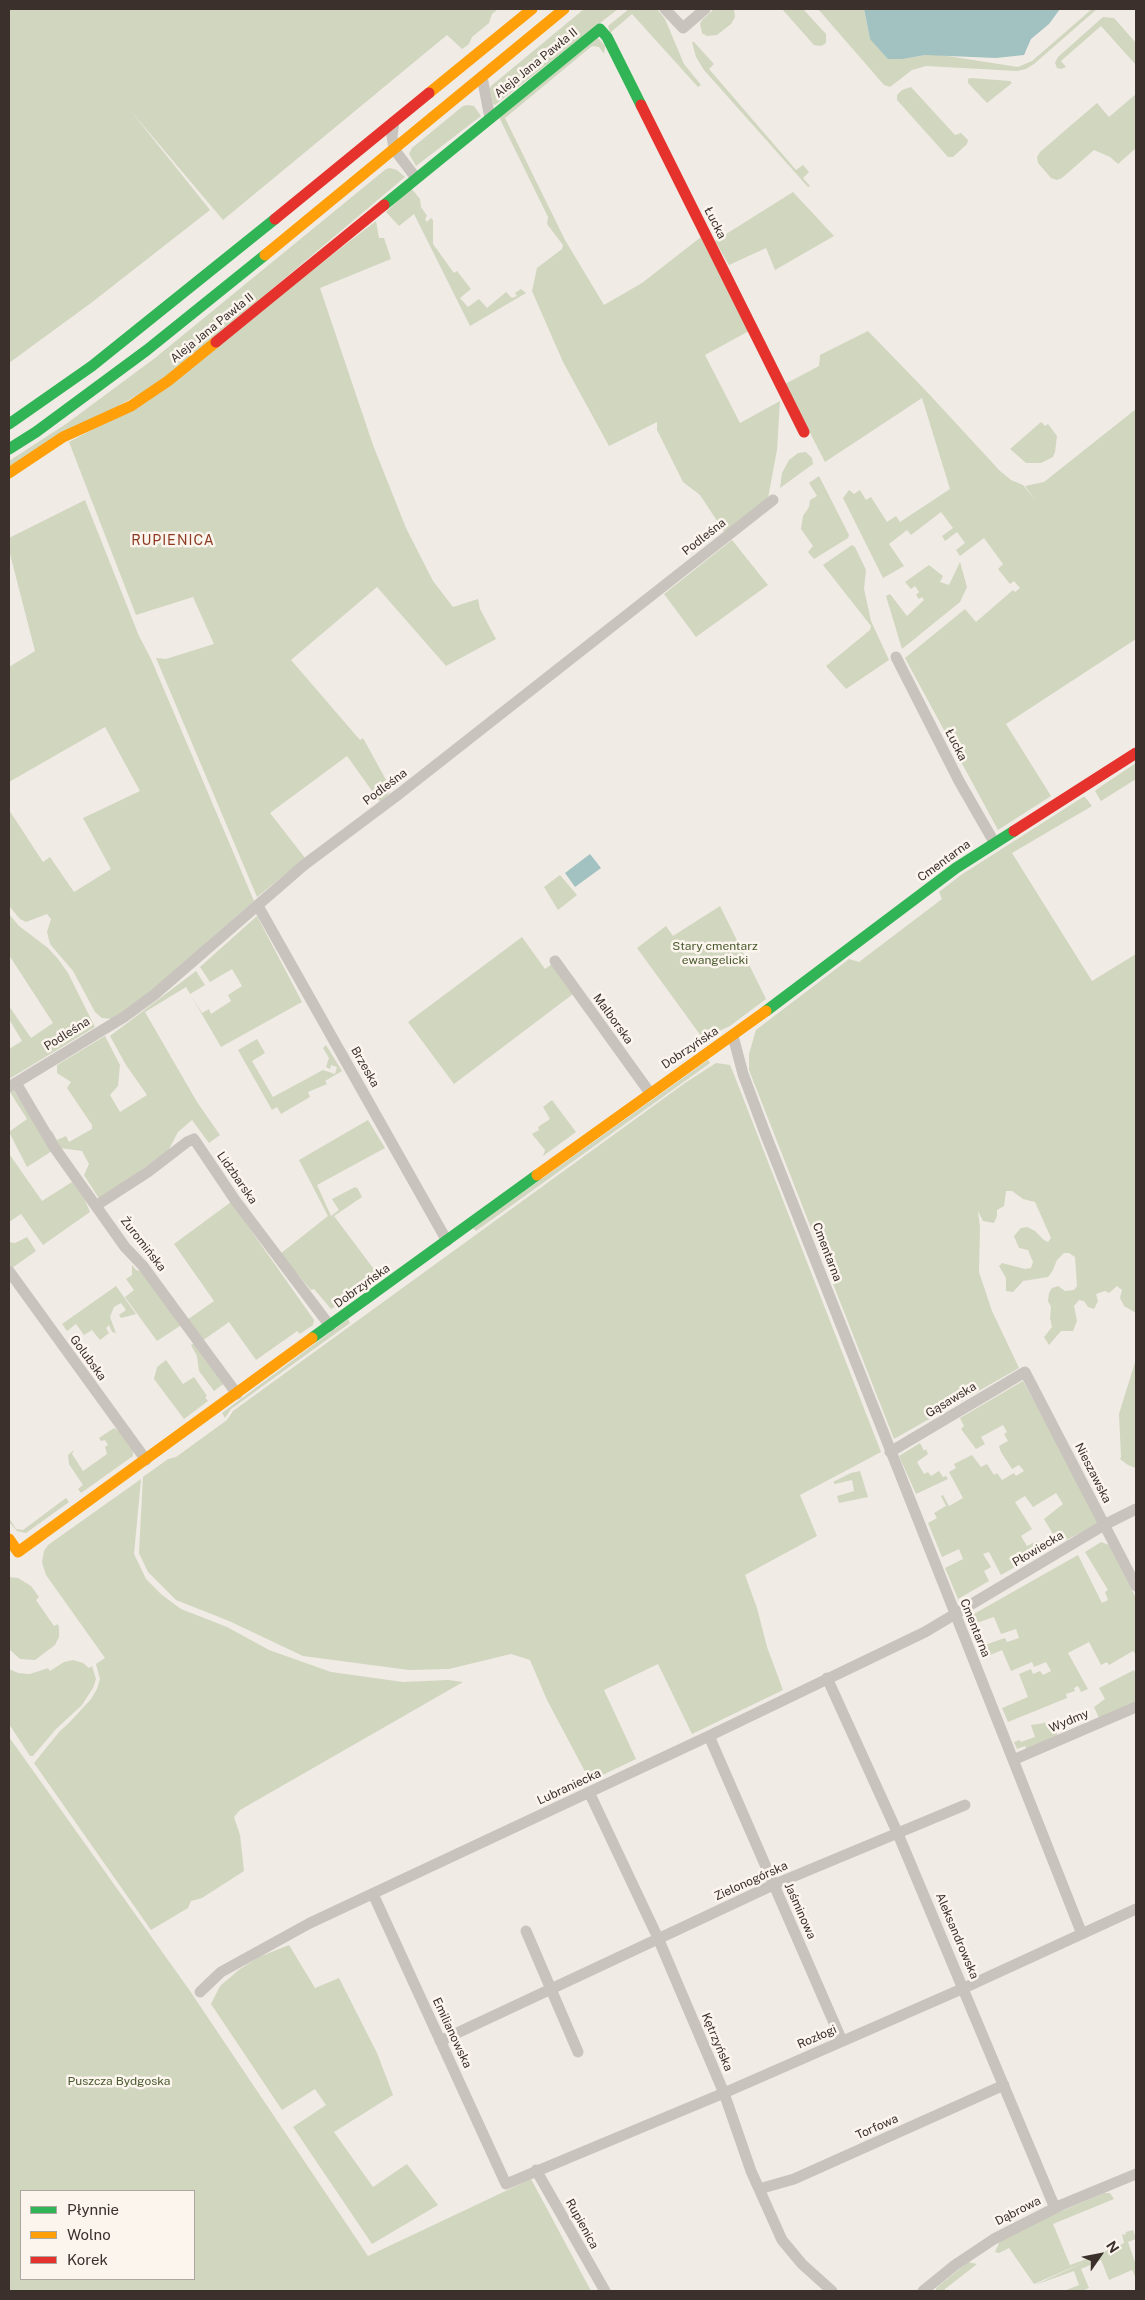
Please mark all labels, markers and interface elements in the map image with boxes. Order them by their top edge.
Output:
street label: Aleja Jana Pawła II [492,25,580,101]
street label: Łucka [701,205,729,241]
street label: Aleja Jana Pawła II [168,290,256,366]
street label: Podleśna [679,516,729,558]
district label: RUPIENICA [130,533,216,549]
street label: Łucka [942,727,970,763]
street label: Podleśna [360,766,410,808]
street label: Cmentarna [915,837,973,885]
park label: Stary cmentarz ewangelicki [672,939,758,967]
street label: Malborska [590,991,636,1047]
street label: Podleśna [41,1014,93,1054]
street label: Dobrzyńska [659,1024,721,1072]
street label: Brzeska [348,1044,382,1090]
street label: Lidzbarska [214,1149,260,1207]
street label: Żuromińska [117,1214,169,1274]
street label: Cmentarna [809,1221,845,1283]
street label: Dobrzyńska [331,1261,393,1311]
street label: Golubska [67,1333,109,1383]
street label: Gąsawska [923,1379,979,1421]
street label: Nieszawska [1072,1441,1114,1505]
street label: Płowiecka [1010,1528,1066,1570]
street label: Cmentarna [957,1597,993,1659]
street label: Wydmy [1047,1706,1091,1736]
street label: Lubraniecka [535,1766,603,1808]
street label: Zielonogórska [712,1858,790,1904]
street label: Jaśminowa [781,1881,819,1941]
street label: Aleksandrowska [932,1891,982,1981]
street label: Emilianowska [429,1995,475,2071]
street label: Kętrzyńska [698,2011,736,2073]
street label: Rozłogi [795,2022,839,2052]
park label: Puszcza Bydgoska [68,2074,170,2088]
street label: Torfowa [853,2111,901,2143]
legend [20,2190,195,2280]
street label: Dąbrowa [993,2193,1043,2229]
street label: Rupienica [562,2196,602,2252]
text: Płynnie [67,2201,119,2218]
text: Wolno [67,2226,111,2243]
north arrow [1075,2230,1125,2280]
text: N [1103,2238,1122,2256]
text: Korek [67,2251,108,2268]

